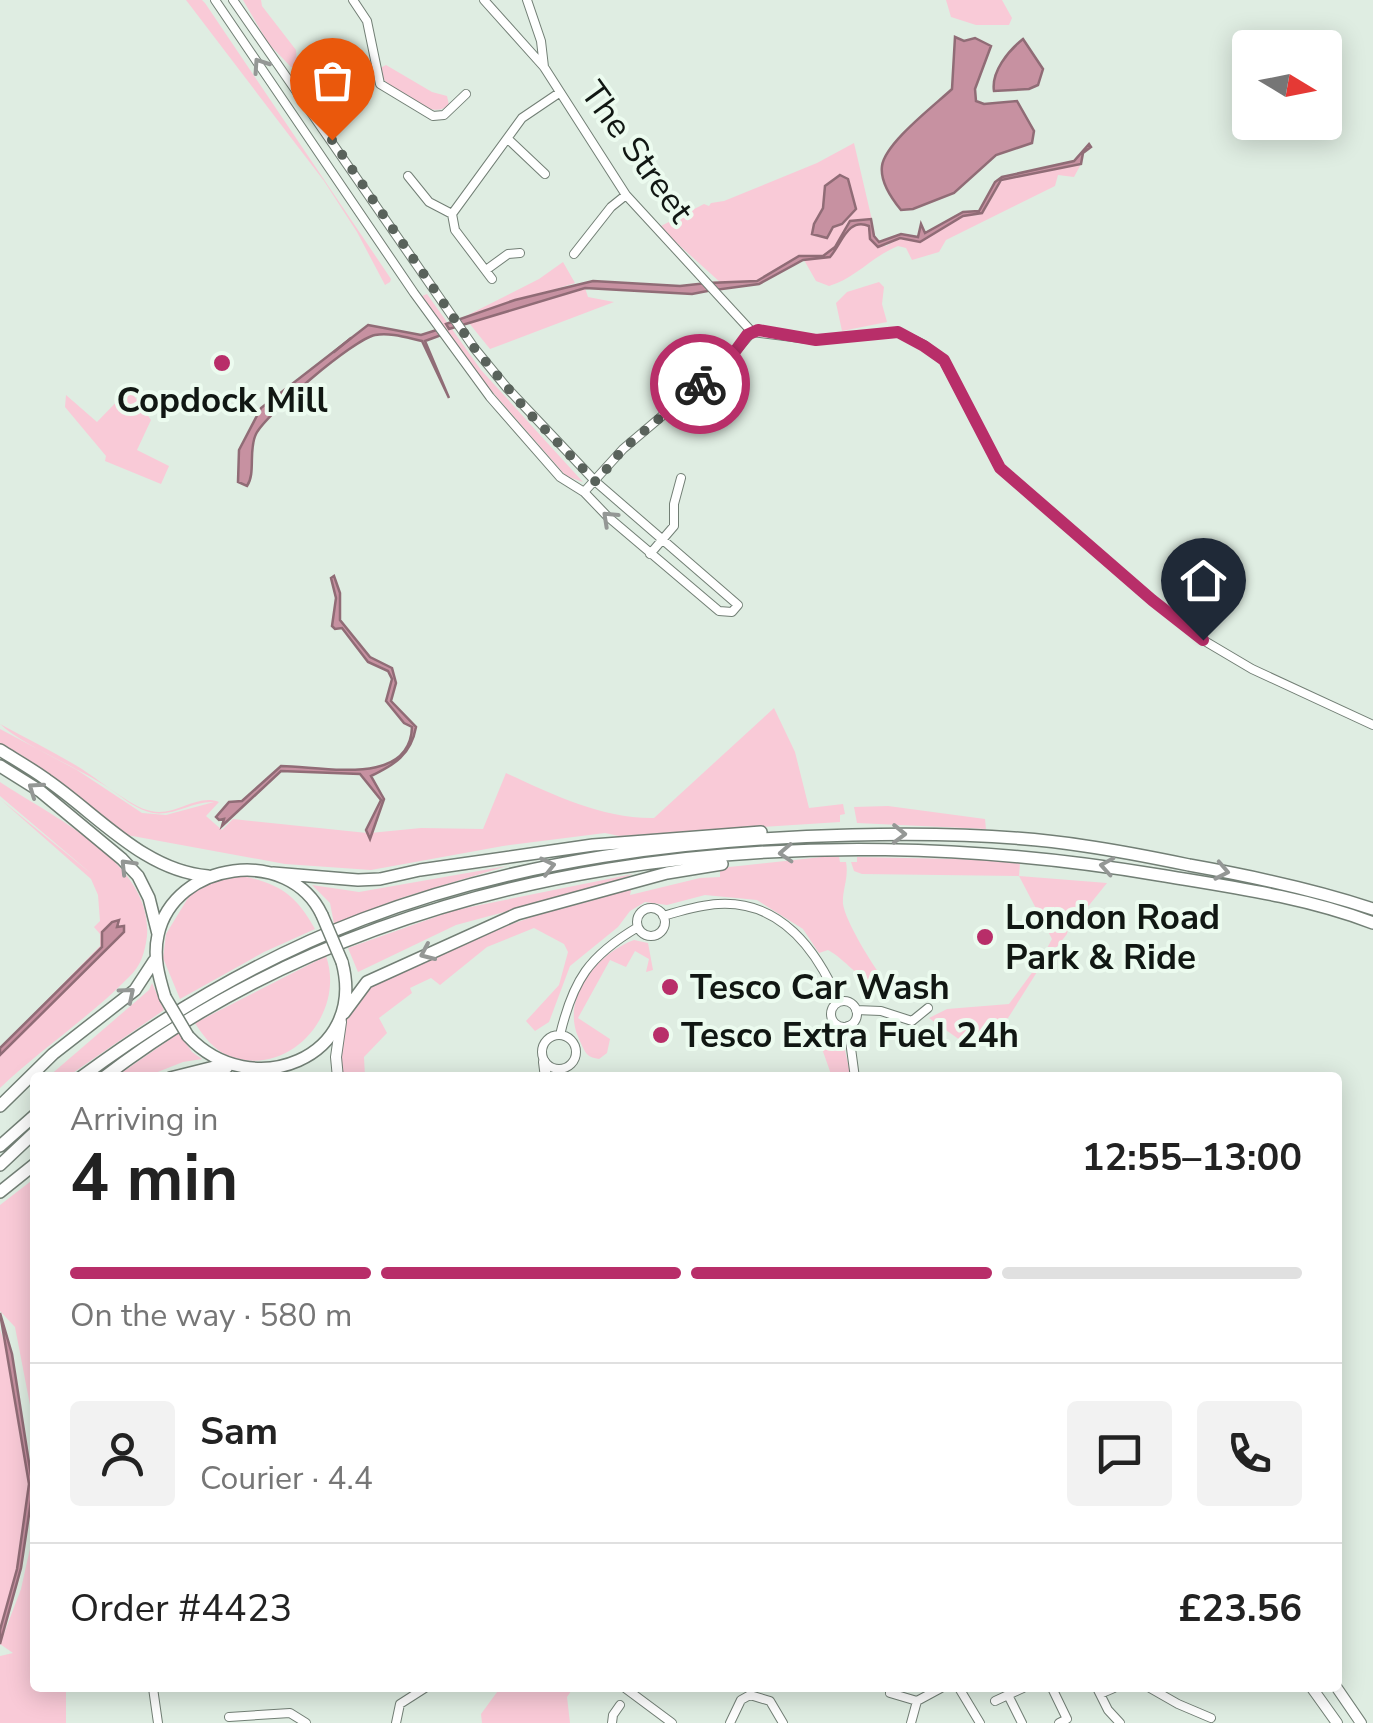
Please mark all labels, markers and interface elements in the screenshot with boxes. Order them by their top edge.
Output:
north arrow [1232,30,1342,140]
map controls [1232,30,1342,140]
pin [290,38,375,141]
icon: bag [305,53,360,108]
one-way arrow [254,57,272,76]
street label: The Street [570,72,705,233]
courier [650,334,750,434]
marker: Copdock Mill [211,352,233,374]
icon: bike [673,357,728,412]
place label: Copdock Mill [116,377,328,424]
one-way arrow [602,512,621,530]
pin [1161,538,1246,641]
icon: home [1176,553,1231,608]
one-way arrow [28,783,47,801]
one-way arrow [892,824,908,845]
one-way arrow [778,842,794,863]
one-way arrow [1099,856,1115,877]
one-way arrow [539,857,556,878]
one-way arrow [121,859,139,877]
one-way arrow [1213,860,1230,881]
place label: London Road Park & Ride [1005,894,1220,981]
marker: London Road Park & Ride [974,926,996,948]
one-way arrow [419,941,437,961]
place label: Tesco Car Wash [690,964,950,1011]
marker: Tesco Car Wash [659,976,681,998]
one-way arrow [116,988,134,1006]
place label: Tesco Extra Fuel 24h [681,1012,1019,1059]
marker: Tesco Extra Fuel 24h [650,1024,672,1046]
text: Arriving in [70,1098,218,1141]
text: 12:55–13:00 [1082,1132,1302,1183]
text: 4 min [70,1134,238,1223]
text: On the way · 580 m [70,1294,352,1337]
button: person [70,1401,175,1506]
button: chat [1067,1401,1172,1506]
button: phone [1197,1401,1302,1506]
text: Sam [200,1406,278,1457]
text: Courier · 4.4 [200,1457,373,1500]
text: Order #4423 [70,1583,292,1634]
text: £23.56 [1179,1583,1302,1634]

